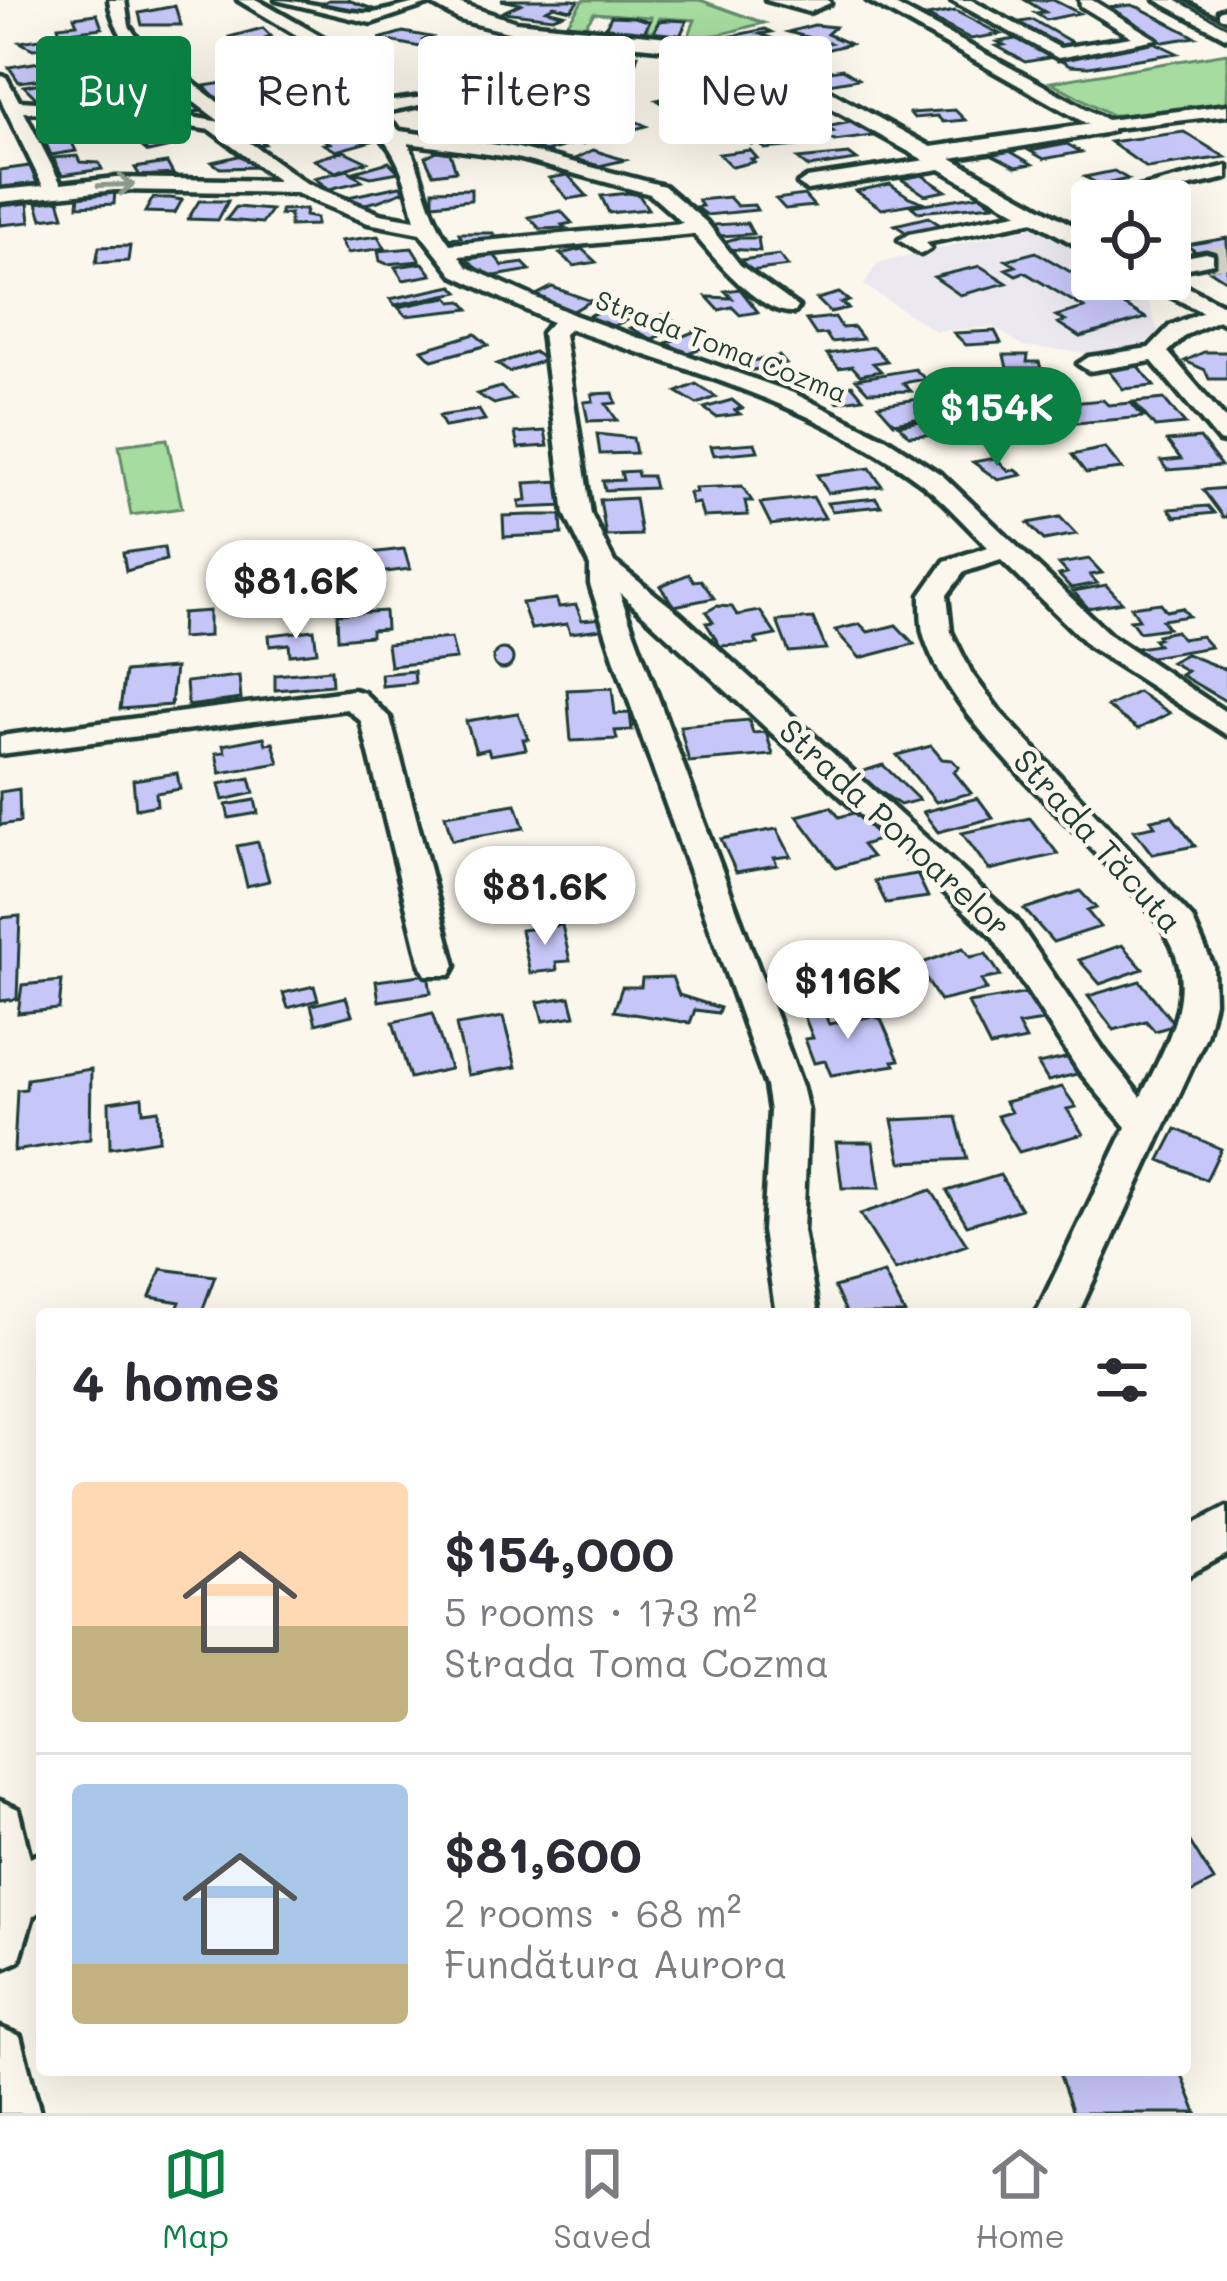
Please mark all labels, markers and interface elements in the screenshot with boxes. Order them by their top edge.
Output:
chip: Buy [36,36,191,144]
chip: Rent [215,36,394,144]
chip: Filters [418,36,635,144]
chip: New [659,36,832,144]
one-way arrow [96,174,135,197]
map controls [1071,180,1191,300]
button: locate [1071,180,1191,300]
street label: Strada Toma Cozma [591,281,852,410]
pin: $154K [913,367,1081,469]
text: $154K [940,380,1054,431]
pin: $81.6K [198,540,394,642]
text: $81.6K [233,553,359,604]
street label: Strada Ponoarelor [771,708,1021,946]
street label: Strada Tăcuta [1005,739,1193,941]
pin: $81.6K [447,846,643,948]
text: $81.6K [482,859,608,910]
pin: $116K [764,940,932,1042]
text: $116K [794,953,902,1004]
text: 4 homes [72,1347,280,1414]
icon: filters [1089,1347,1155,1413]
text: $154,000 [444,1518,674,1585]
icon: home [168,1530,312,1674]
text: 5 rooms · 173 m² [444,1585,757,1636]
text: Strada Toma Cozma [444,1636,829,1687]
text: $81,600 [444,1819,642,1886]
icon: home [168,1832,312,1976]
text: 2 rooms · 68 m² [444,1886,742,1937]
text: Fundătura Aurora [444,1937,788,1988]
tab: Map [162,2141,229,2256]
tab: Saved [553,2141,651,2256]
tab: Home [975,2141,1065,2256]

